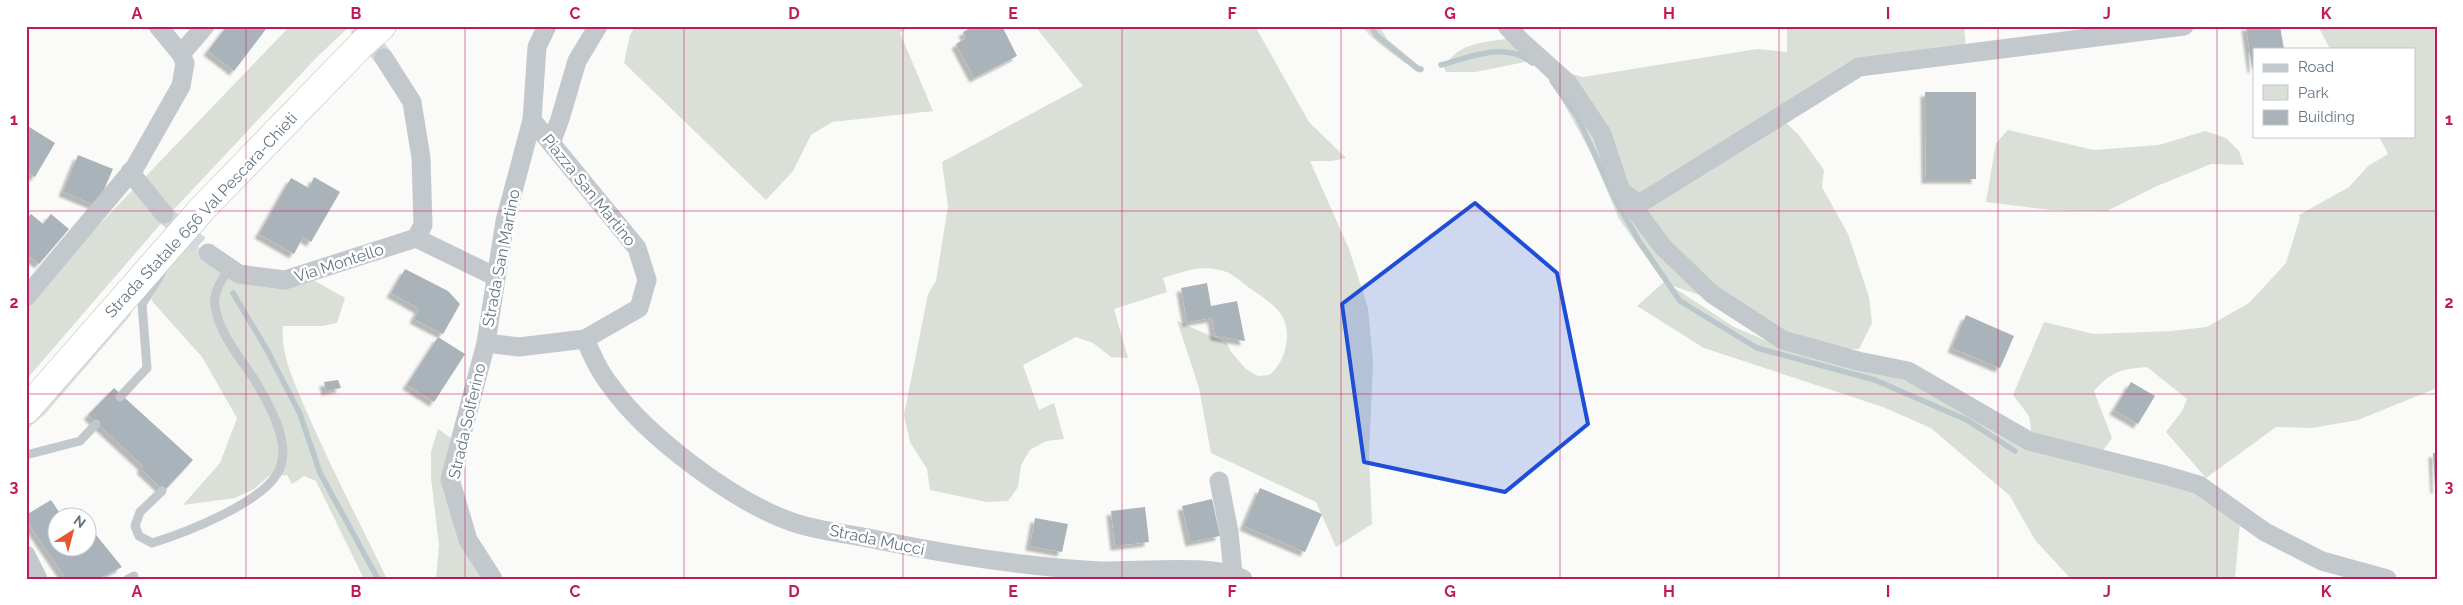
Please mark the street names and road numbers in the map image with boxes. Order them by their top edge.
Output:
street label: Strada Statale 656 Val Pescara-Chieti [101,109,301,321]
street label: Piazza San Martino [538,130,640,250]
street label: Strada San Martino [478,188,524,328]
street label: Via Montello [292,240,386,286]
street label: Strada Solferino [444,361,490,481]
street label: Strada Mucci [828,521,926,559]

